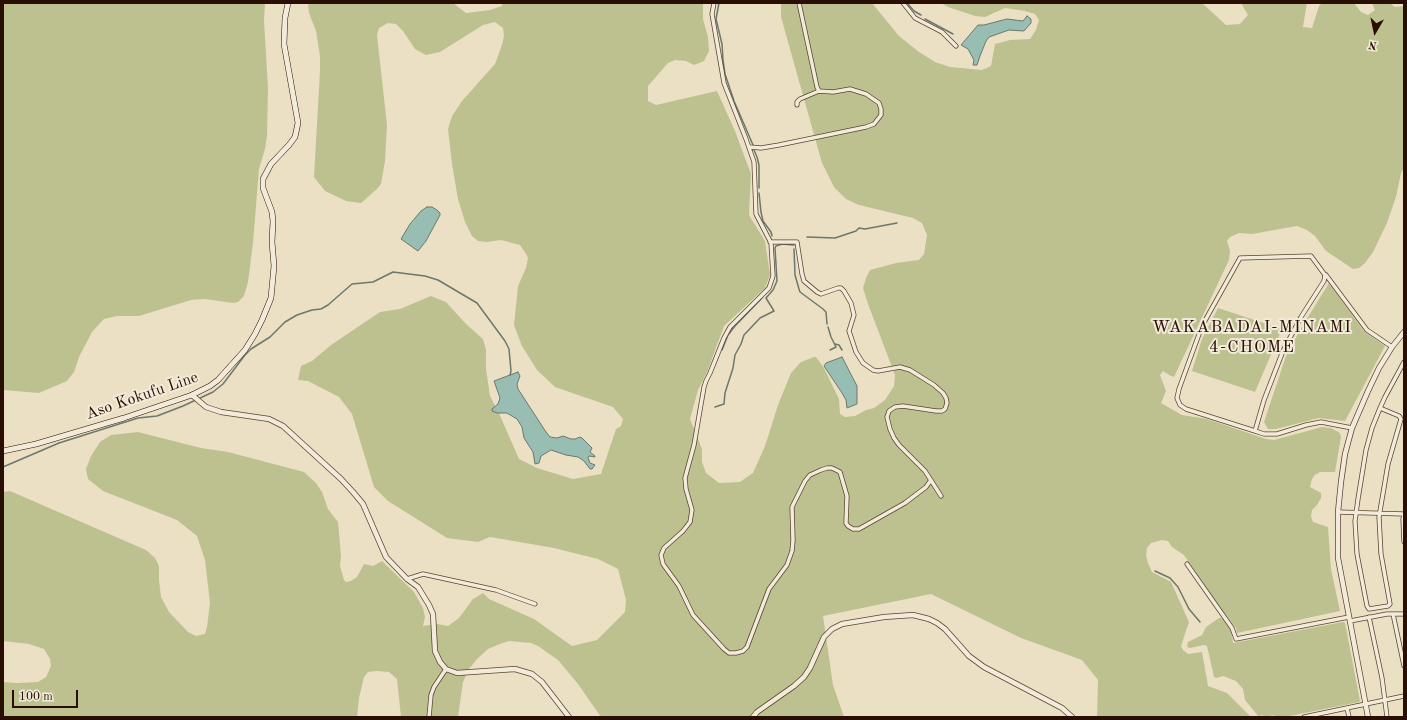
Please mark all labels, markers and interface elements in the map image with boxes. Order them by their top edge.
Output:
north arrow [1355,12,1395,52]
text: N [1368,38,1378,50]
district label: WAKABADAI-MINAMI 4-CHOME [1152,318,1352,358]
street label: Aso Kokufu Line [83,368,201,424]
scale bar [14,682,80,708]
text: 100 m [19,691,53,703]

